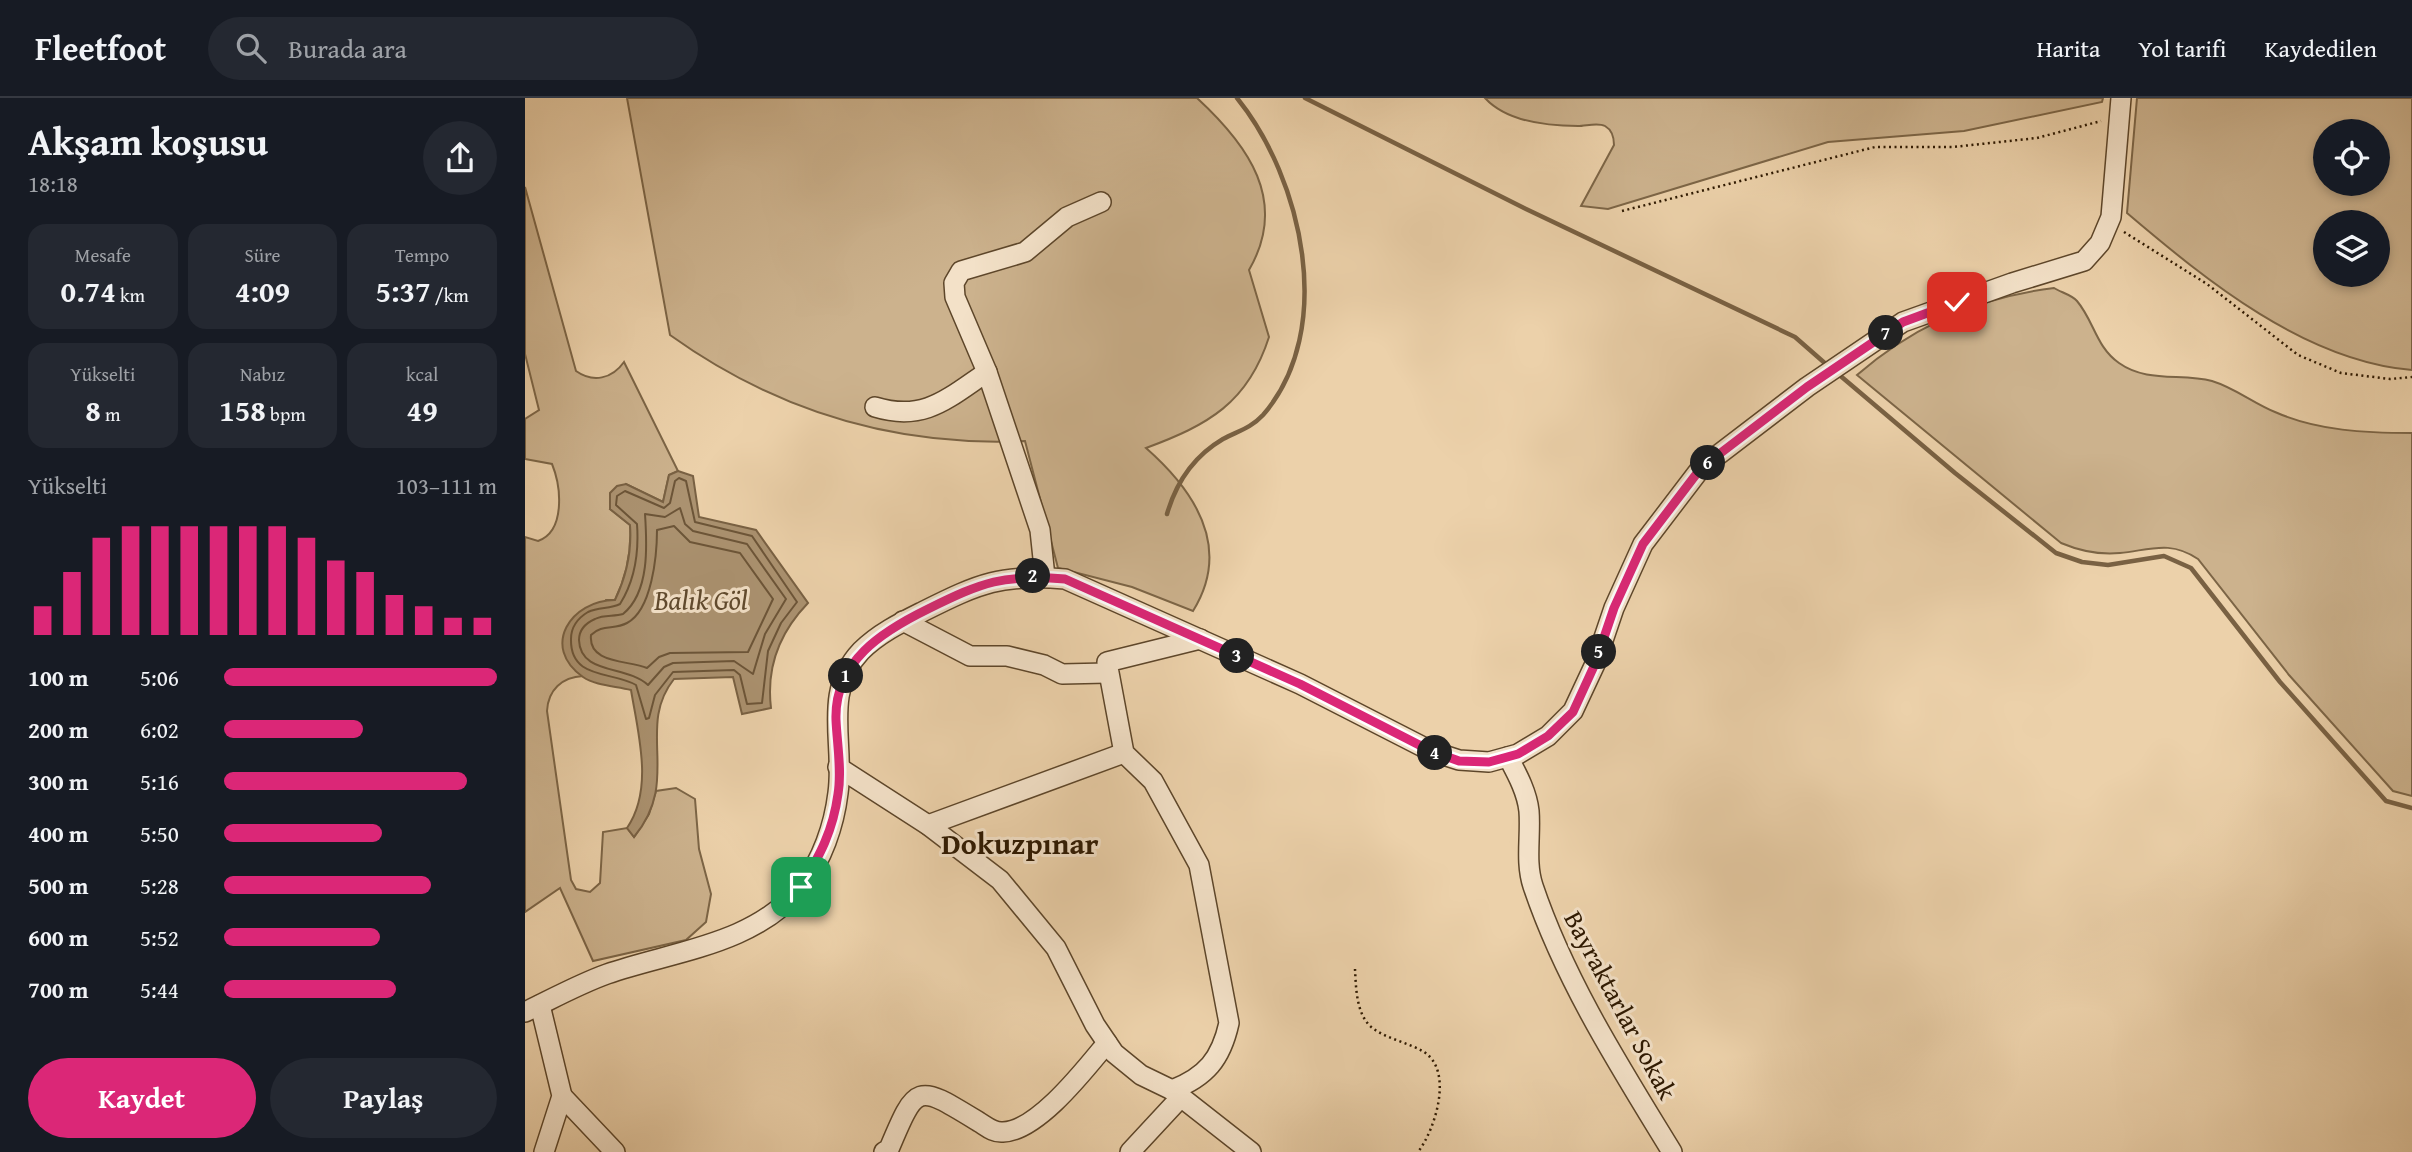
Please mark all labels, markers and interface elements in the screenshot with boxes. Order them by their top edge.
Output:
search box [208,17,698,80]
text: Fleetfoot [35,24,166,72]
icon: search [232,29,270,67]
text: Burada ara [288,29,407,68]
text: Harita [2037,31,2100,66]
text: Yol tarifi [2138,31,2226,66]
text: Kaydedilen [2264,31,2377,66]
text: Akşam koşusu [28,113,268,169]
map controls [2313,119,2390,287]
button: locate [2313,119,2390,196]
button: share [423,121,497,195]
text: 18:18 [28,167,78,200]
button: layers [2313,210,2390,287]
text: Mesafe [75,241,131,269]
text: Süre [244,241,281,269]
text: Tempo [395,241,449,269]
text: 0.74 [61,269,116,313]
text: 4:09 [235,269,290,313]
text: 5:37 [375,269,431,313]
pin [1927,272,1987,332]
text: km [116,281,145,309]
text: /km [431,281,469,309]
icon: check [1938,283,1976,321]
pin: 7 [1869,316,1903,350]
text: 7 [1881,318,1890,346]
text: Yükselti [70,360,135,388]
text: Nabız [240,360,285,388]
text: kcal [406,360,438,388]
text: 8 [85,388,101,432]
text: 158 [219,388,266,432]
text: 49 [407,388,438,432]
text: m [101,400,120,428]
text: bpm [266,400,306,428]
pin: 6 [1691,446,1725,480]
text: 6 [1703,448,1712,476]
text: Yükselti [28,469,107,502]
text: 103–111 m [396,469,497,502]
pin: 2 [1015,559,1051,594]
text: 2 [1028,561,1037,589]
water label: Balık Göl [653,579,748,620]
pin: 5 [1581,634,1617,670]
text: 5 [1594,637,1603,665]
pin: 3 [1219,638,1255,674]
text: 3 [1232,641,1241,669]
pin: 1 [829,658,863,694]
text: 100 m [28,661,89,694]
text: 5:06 [140,661,179,694]
text: 1 [841,661,850,689]
text: 200 m [28,713,89,746]
text: 6:02 [140,713,179,746]
pin: 4 [1417,736,1453,770]
text: 4 [1430,738,1439,766]
text: 300 m [28,765,89,798]
text: 5:16 [140,765,179,798]
text: 400 m [28,817,89,850]
text: 5:50 [140,817,179,850]
district label: Dokuzpınar [941,821,1099,865]
pin [771,857,831,917]
icon: arrive [782,868,820,906]
text: 500 m [28,869,89,902]
text: 5:28 [140,869,179,902]
street label: Bayraktarlar Sokak [1555,904,1688,1107]
text: 600 m [28,921,89,954]
text: 5:52 [140,921,179,954]
text: 700 m [28,973,89,1006]
text: 5:44 [140,973,179,1006]
button: Kaydet [28,1058,256,1138]
button: Paylaş [270,1058,497,1138]

